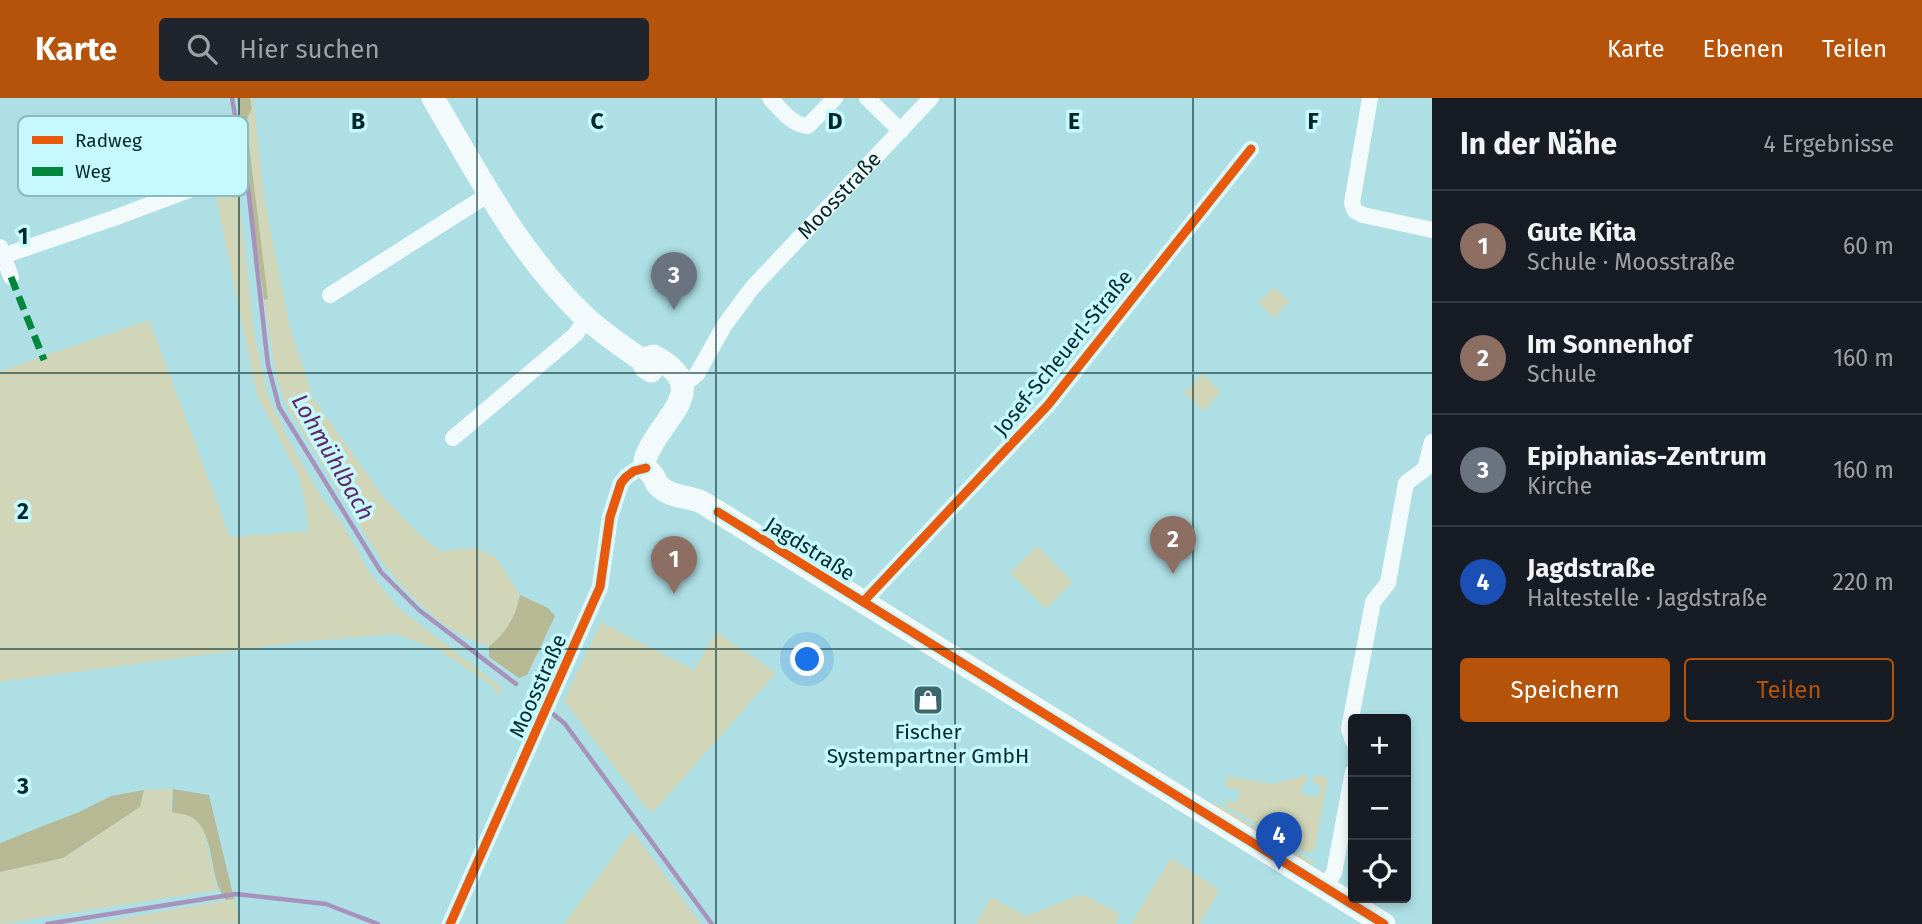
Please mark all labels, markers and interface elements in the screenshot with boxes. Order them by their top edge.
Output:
search box [159,18,649,81]
text: Karte [35,29,117,69]
icon: search [183,30,221,68]
text: Hier suchen [239,34,380,65]
text: Karte [1607,35,1665,63]
text: Ebenen [1703,35,1784,63]
text: Teilen [1822,35,1887,63]
text: B [351,107,365,135]
text: C [590,107,604,135]
text: D [828,107,843,135]
text: E [1068,107,1080,135]
text: F [1307,107,1319,135]
legend [18,116,248,196]
text: In der Nähe [1460,126,1617,162]
text: Radweg [75,129,142,152]
text: 4 Ergebnisse [1764,130,1894,158]
street label: Moosstraße [792,146,887,245]
text: Weg [75,160,111,183]
text: Gute Kita [1527,217,1637,248]
text: 1 [18,222,28,250]
text: 1 [1478,232,1488,260]
text: 60 m [1843,232,1894,260]
text: Schule · Moosstraße [1527,248,1735,276]
pin: 3 [651,252,697,310]
street label: Josef-Scheuerl-Straße [988,265,1138,441]
text: Im Sonnenhof [1527,329,1692,360]
text: 2 [1477,344,1489,372]
text: 160 m [1833,344,1894,372]
text: Schule [1527,360,1597,388]
water label: Lohmühlbach [286,389,380,525]
text: Epiphanias-Zentrum [1527,441,1767,472]
text: 3 [1477,456,1489,484]
text: 160 m [1833,456,1894,484]
text: Kirche [1527,472,1592,500]
text: 2 [17,497,29,525]
street label: Jagdstraße [760,511,860,587]
pin: 2 [1150,516,1196,574]
pin: 1 [651,536,697,594]
text: Jagdstraße [1527,553,1655,584]
text: 4 [1477,568,1490,596]
text: 220 m [1833,568,1894,596]
text: Haltestelle · Jagdstraße [1527,584,1767,612]
street label: Moosstraße [504,630,572,742]
your location [790,642,824,676]
button: Speichern [1460,658,1670,722]
button: Teilen [1684,658,1894,722]
shop icon: Fischer Systempartner GmbH [911,683,945,717]
map controls [1348,714,1411,903]
button: + [1348,714,1411,777]
place label: Fischer Systempartner GmbH [827,719,1029,769]
text: 3 [16,772,29,800]
button: − [1348,777,1411,840]
pin: 4 [1256,812,1302,870]
button: locate [1348,840,1411,903]

